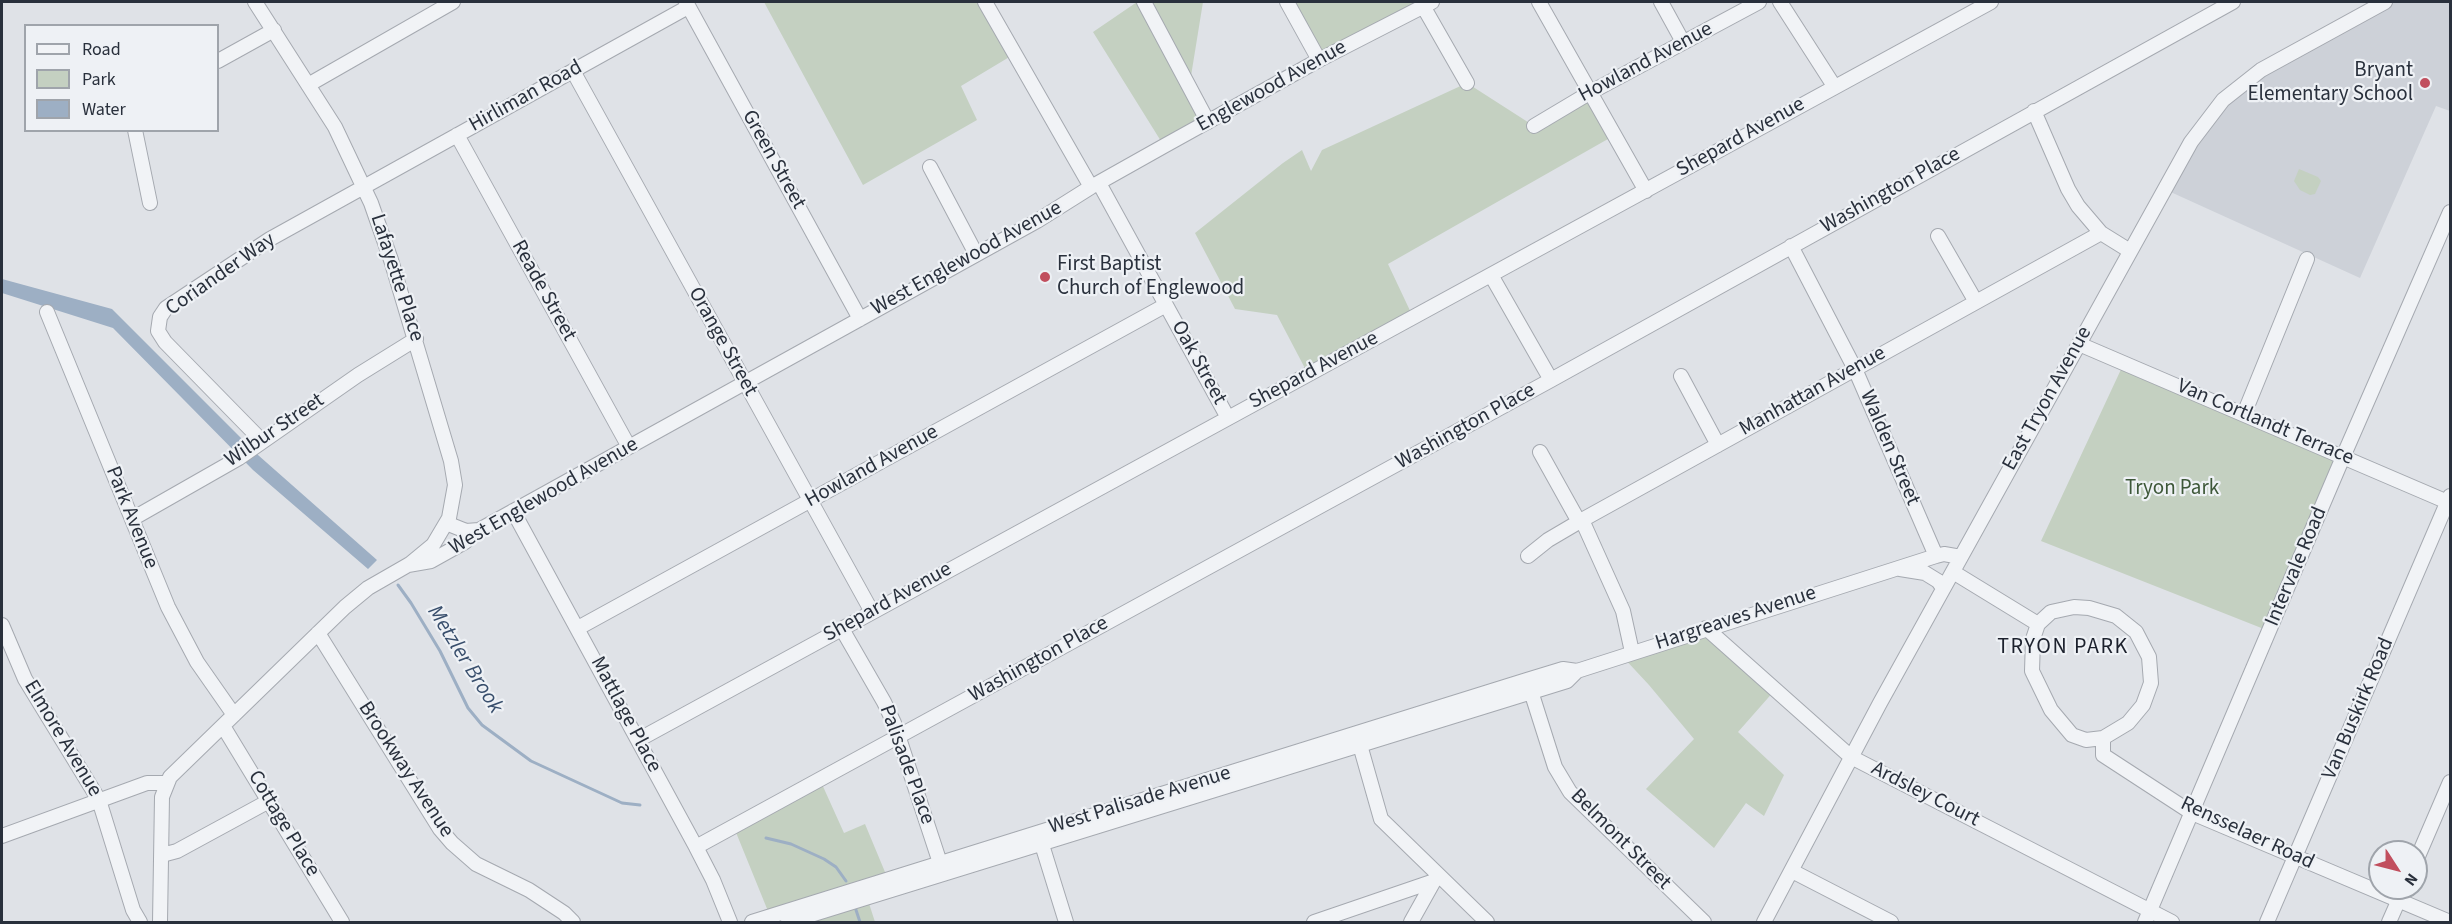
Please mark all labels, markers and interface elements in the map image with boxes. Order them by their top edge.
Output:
street label: Howland Avenue [1575,17,1717,109]
legend [24,24,219,132]
street label: Englewood Avenue [1193,35,1351,139]
text: Road [82,37,121,62]
street label: Hirliman Road [465,56,587,138]
place label: Bryant Elementary School [2247,58,2413,108]
text: Park [82,67,116,92]
marker: Bryant Elementary School [2418,76,2432,90]
street label: Shepard Avenue [1673,92,1809,184]
text: Water [82,97,126,122]
street label: Green Street [736,106,810,214]
street label: Washington Place [1817,142,1965,240]
street label: West Englewood Avenue [867,196,1067,322]
street label: Lafayette Place [364,211,428,345]
street label: Coriander Way [161,228,281,322]
street label: Reade Street [505,236,581,346]
place label: First Baptist Church of Englewood [1057,252,1244,302]
marker: First Baptist Church of Englewood [1038,270,1052,284]
street label: Orange Street [682,283,762,401]
street label: Oak Street [1165,317,1231,409]
street label: East Tryon Avenue [1998,323,2098,475]
street label: Shepard Avenue [1245,326,1383,416]
street label: Manhattan Avenue [1735,341,1891,443]
street label: Van Cortlandt Terrace [2173,374,2357,472]
street label: Washington Place [1392,378,1540,476]
street label: Walden Street [1853,387,1925,509]
street label: Wilbur Street [221,389,329,473]
street label: Howland Avenue [801,420,943,514]
street label: West Englewood Avenue [445,433,643,561]
street label: Park Avenue [99,463,163,573]
park label: Tryon Park [2125,476,2219,502]
street label: Intervale Road [2261,504,2333,630]
street label: Shepard Avenue [820,557,956,649]
street label: Hargreaves Avenue [1652,581,1820,657]
water label: Metzler Brook [420,601,508,719]
street label: Washington Place [965,611,1113,709]
street label: Van Buskirk Road [2318,634,2400,784]
district label: TRYON PARK [1997,635,2129,661]
street label: Mattlage Place [584,653,666,777]
street label: Elmore Avenue [17,676,107,802]
street label: Brookway Avenue [352,697,458,843]
street label: Palisade Place [873,702,939,828]
street label: Ardsley Court [1867,757,1983,833]
street label: West Palisade Avenue [1046,761,1234,841]
street label: Cottage Place [242,766,324,882]
street label: Belmont Street [1564,784,1676,896]
street label: Rensselaer Road [2176,792,2318,876]
north arrow [2368,840,2428,900]
text: N [2399,869,2423,890]

